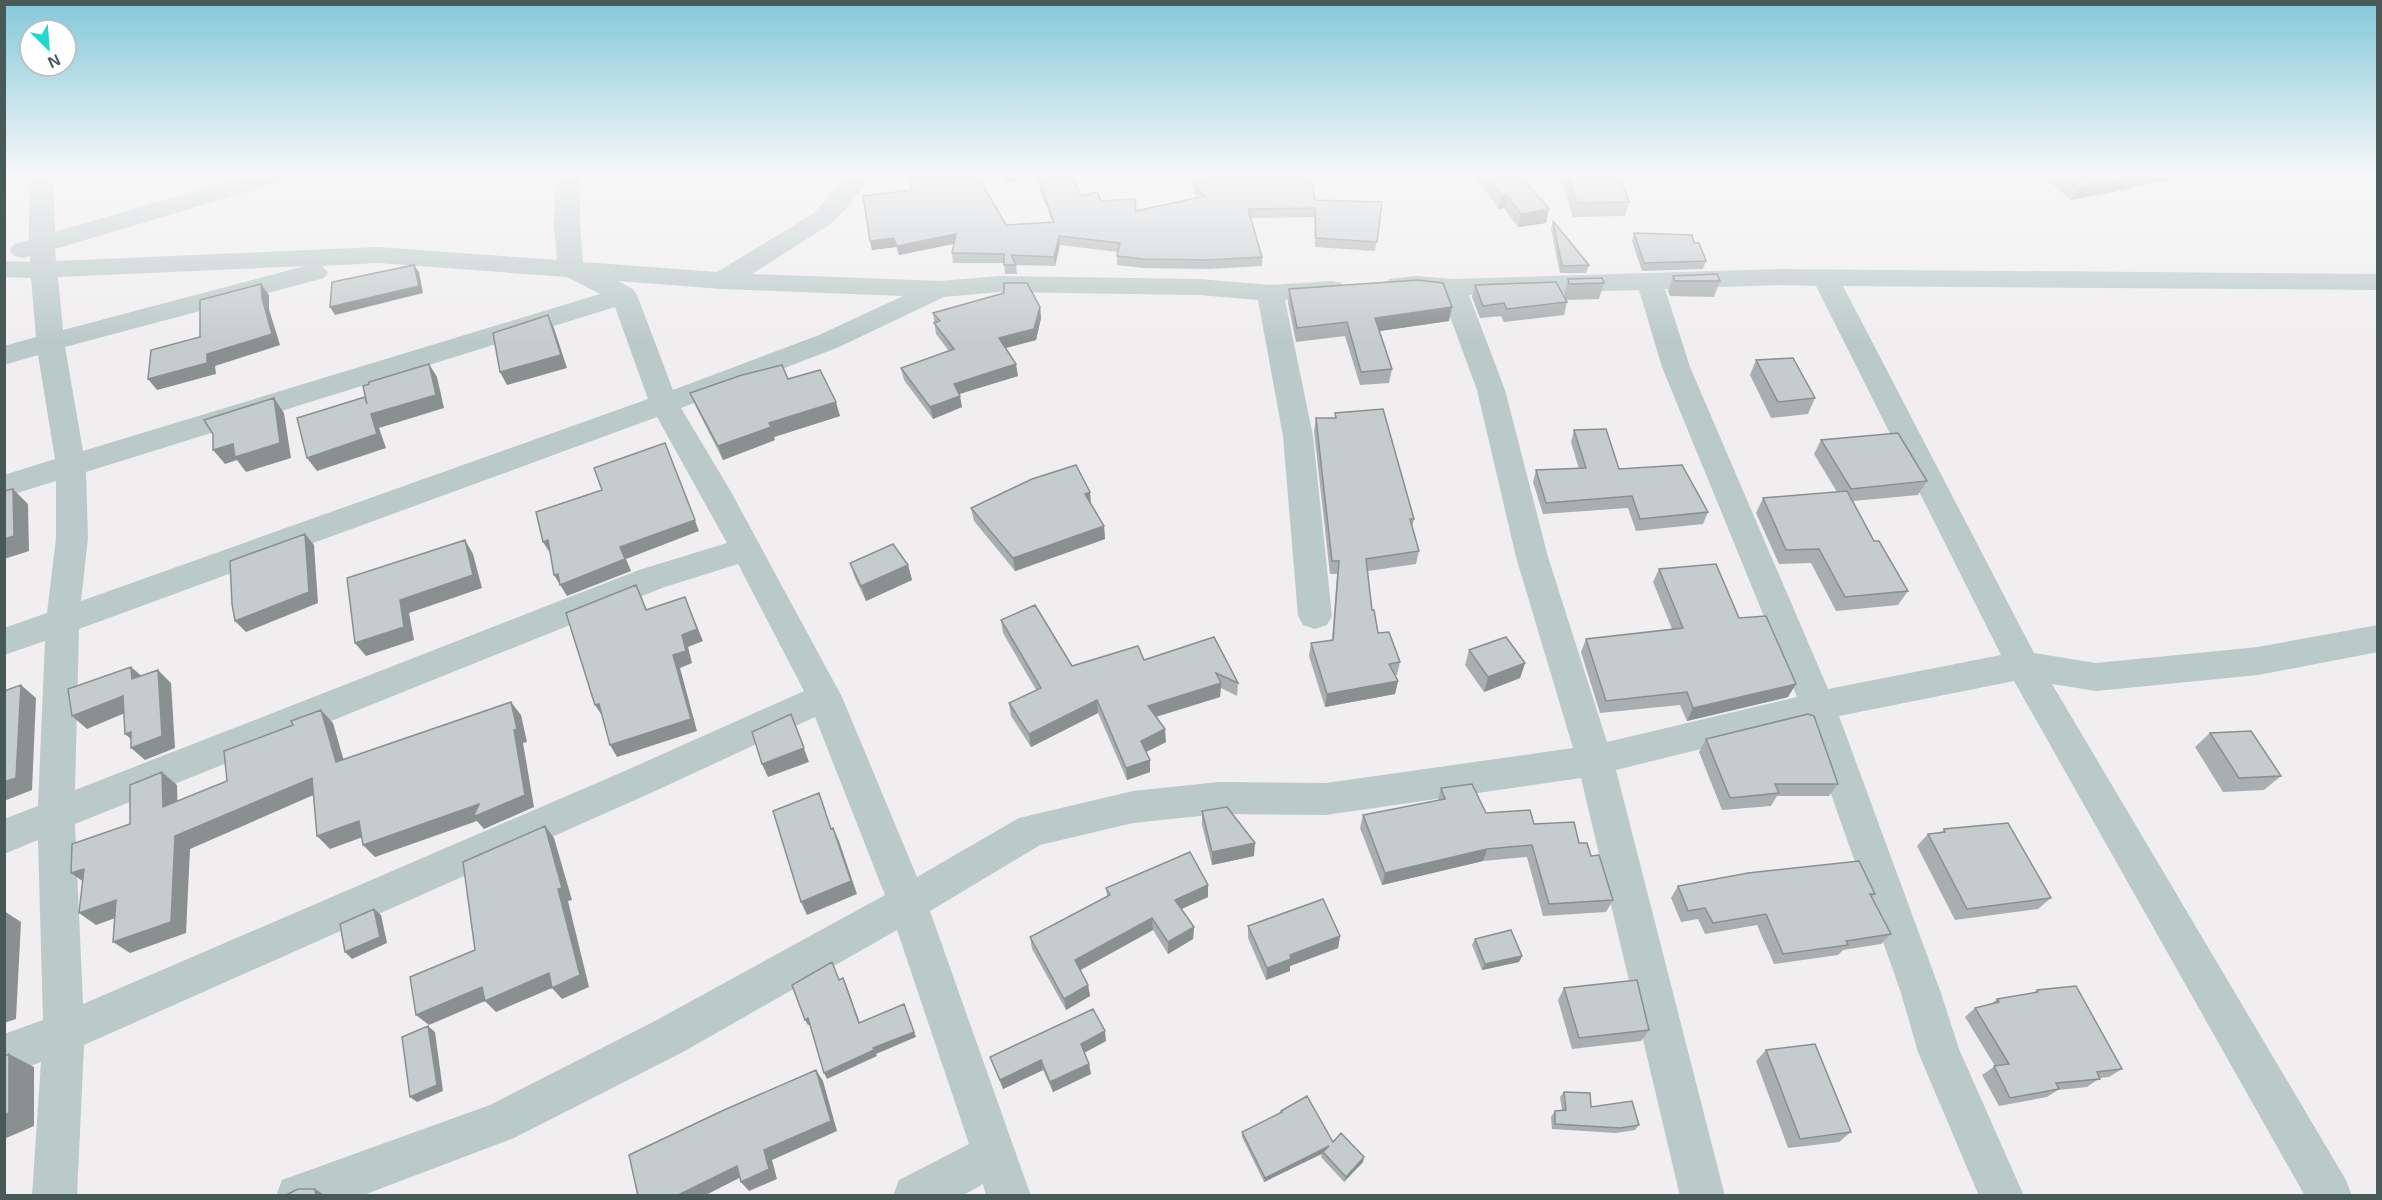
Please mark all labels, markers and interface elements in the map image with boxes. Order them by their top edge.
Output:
north arrow [18,18,78,78]
text: N [45,51,63,71]

